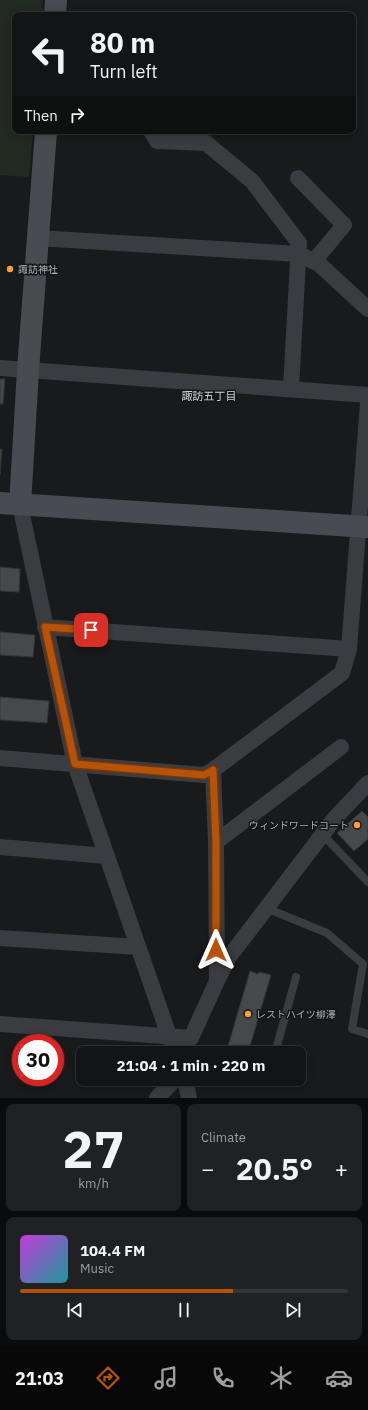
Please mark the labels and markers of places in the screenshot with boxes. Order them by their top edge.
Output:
place label: 諏訪神社 [18,263,58,276]
marker: 諏訪神社 [5,264,15,274]
pin [74,613,108,647]
place label: ウィンドワードコート [249,819,349,832]
marker: ウィンドワードコート [352,820,362,830]
place label: レストハイツ柳澤 [256,1008,336,1021]
marker: レストハイツ柳澤 [243,1009,253,1019]

